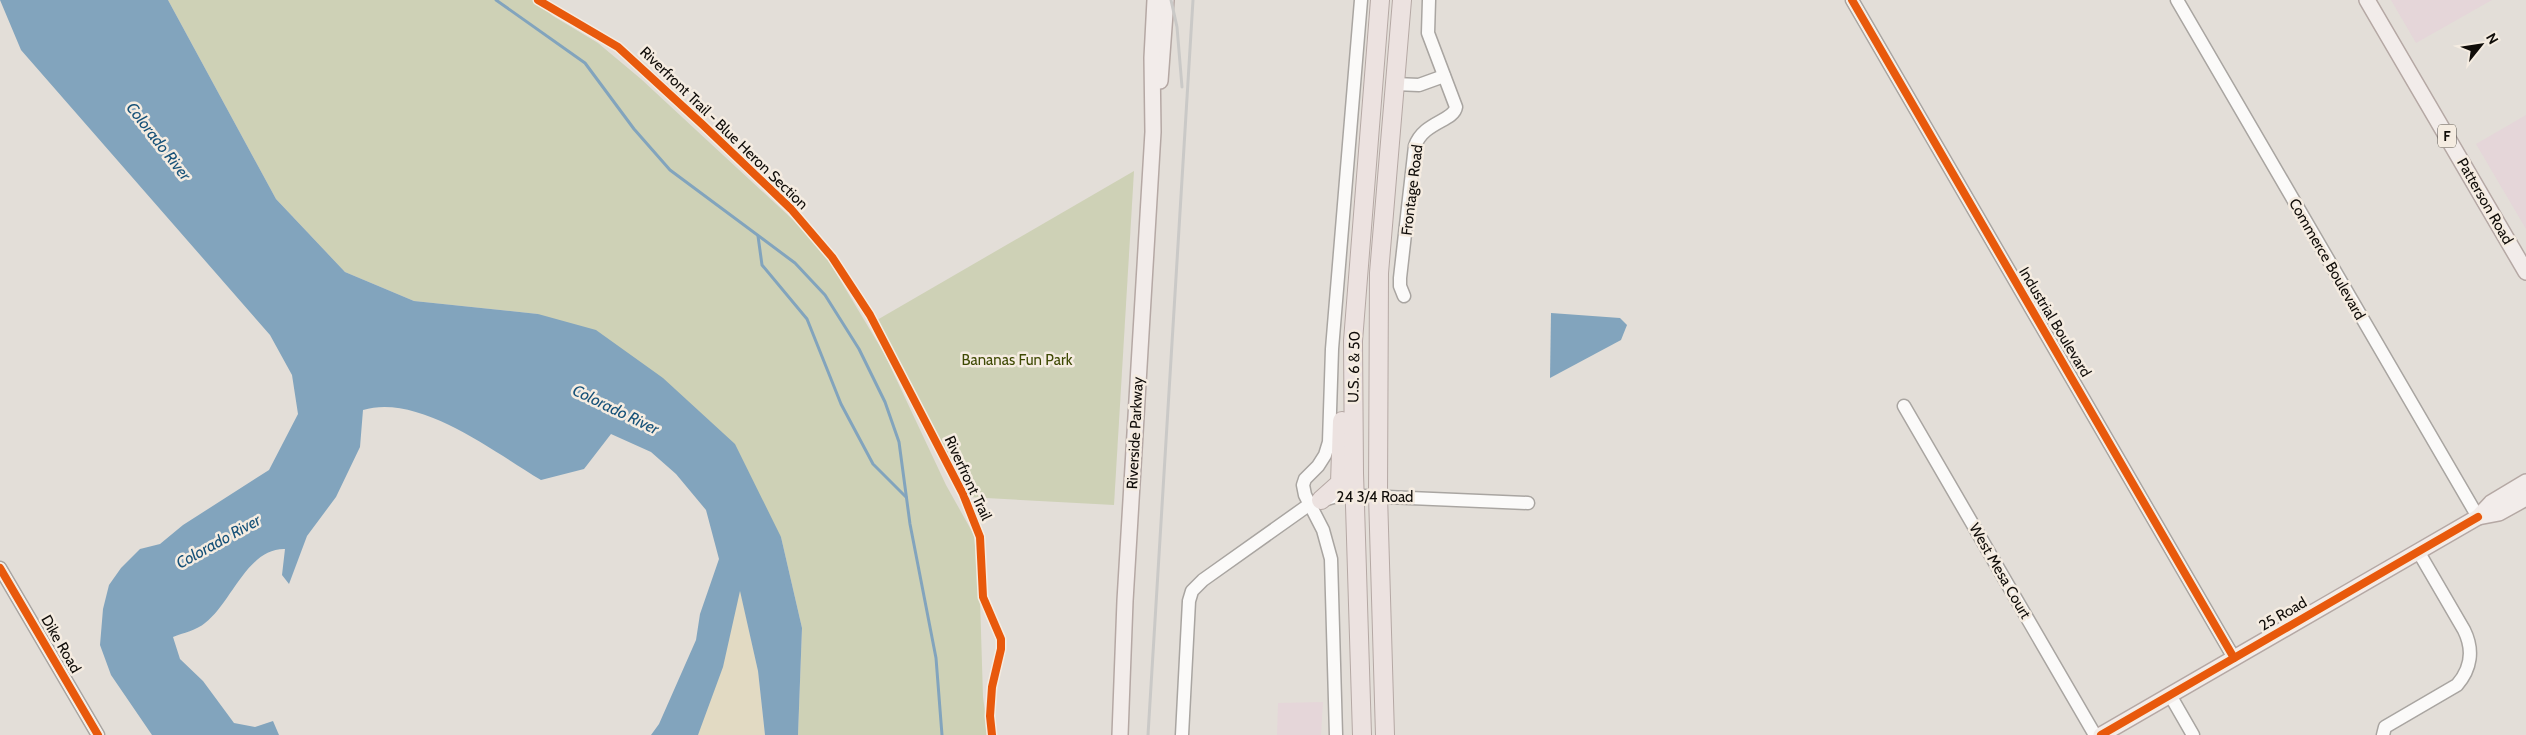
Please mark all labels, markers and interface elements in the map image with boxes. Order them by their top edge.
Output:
north arrow [2456,20,2506,70]
text: N [2482,30,2503,47]
street label: Riverfront Trail - Blue Heron Section [636,43,812,213]
water label: Colorado River [122,99,196,185]
road number: F [2438,124,2456,148]
street label: Frontage Road [1397,143,1427,237]
street label: Patterson Road [2453,155,2517,247]
street label: Commerce Boulevard [2285,195,2369,323]
street label: Industrial Boulevard [2015,264,2095,380]
street label: U.S. 6 & 50 [1344,331,1364,403]
park label: Bananas Fun Park [962,351,1073,369]
street label: Riverside Parkway [1123,376,1147,490]
water label: Colorado River [570,380,663,439]
street label: Riverfront Trail [941,433,996,524]
street label: 24 3/4 Road [1337,488,1413,506]
water label: Colorado River [173,510,265,572]
street label: West Mesa Court [1965,520,2035,622]
street label: 25 Road [2256,593,2310,635]
street label: Dike Road [37,612,85,676]

